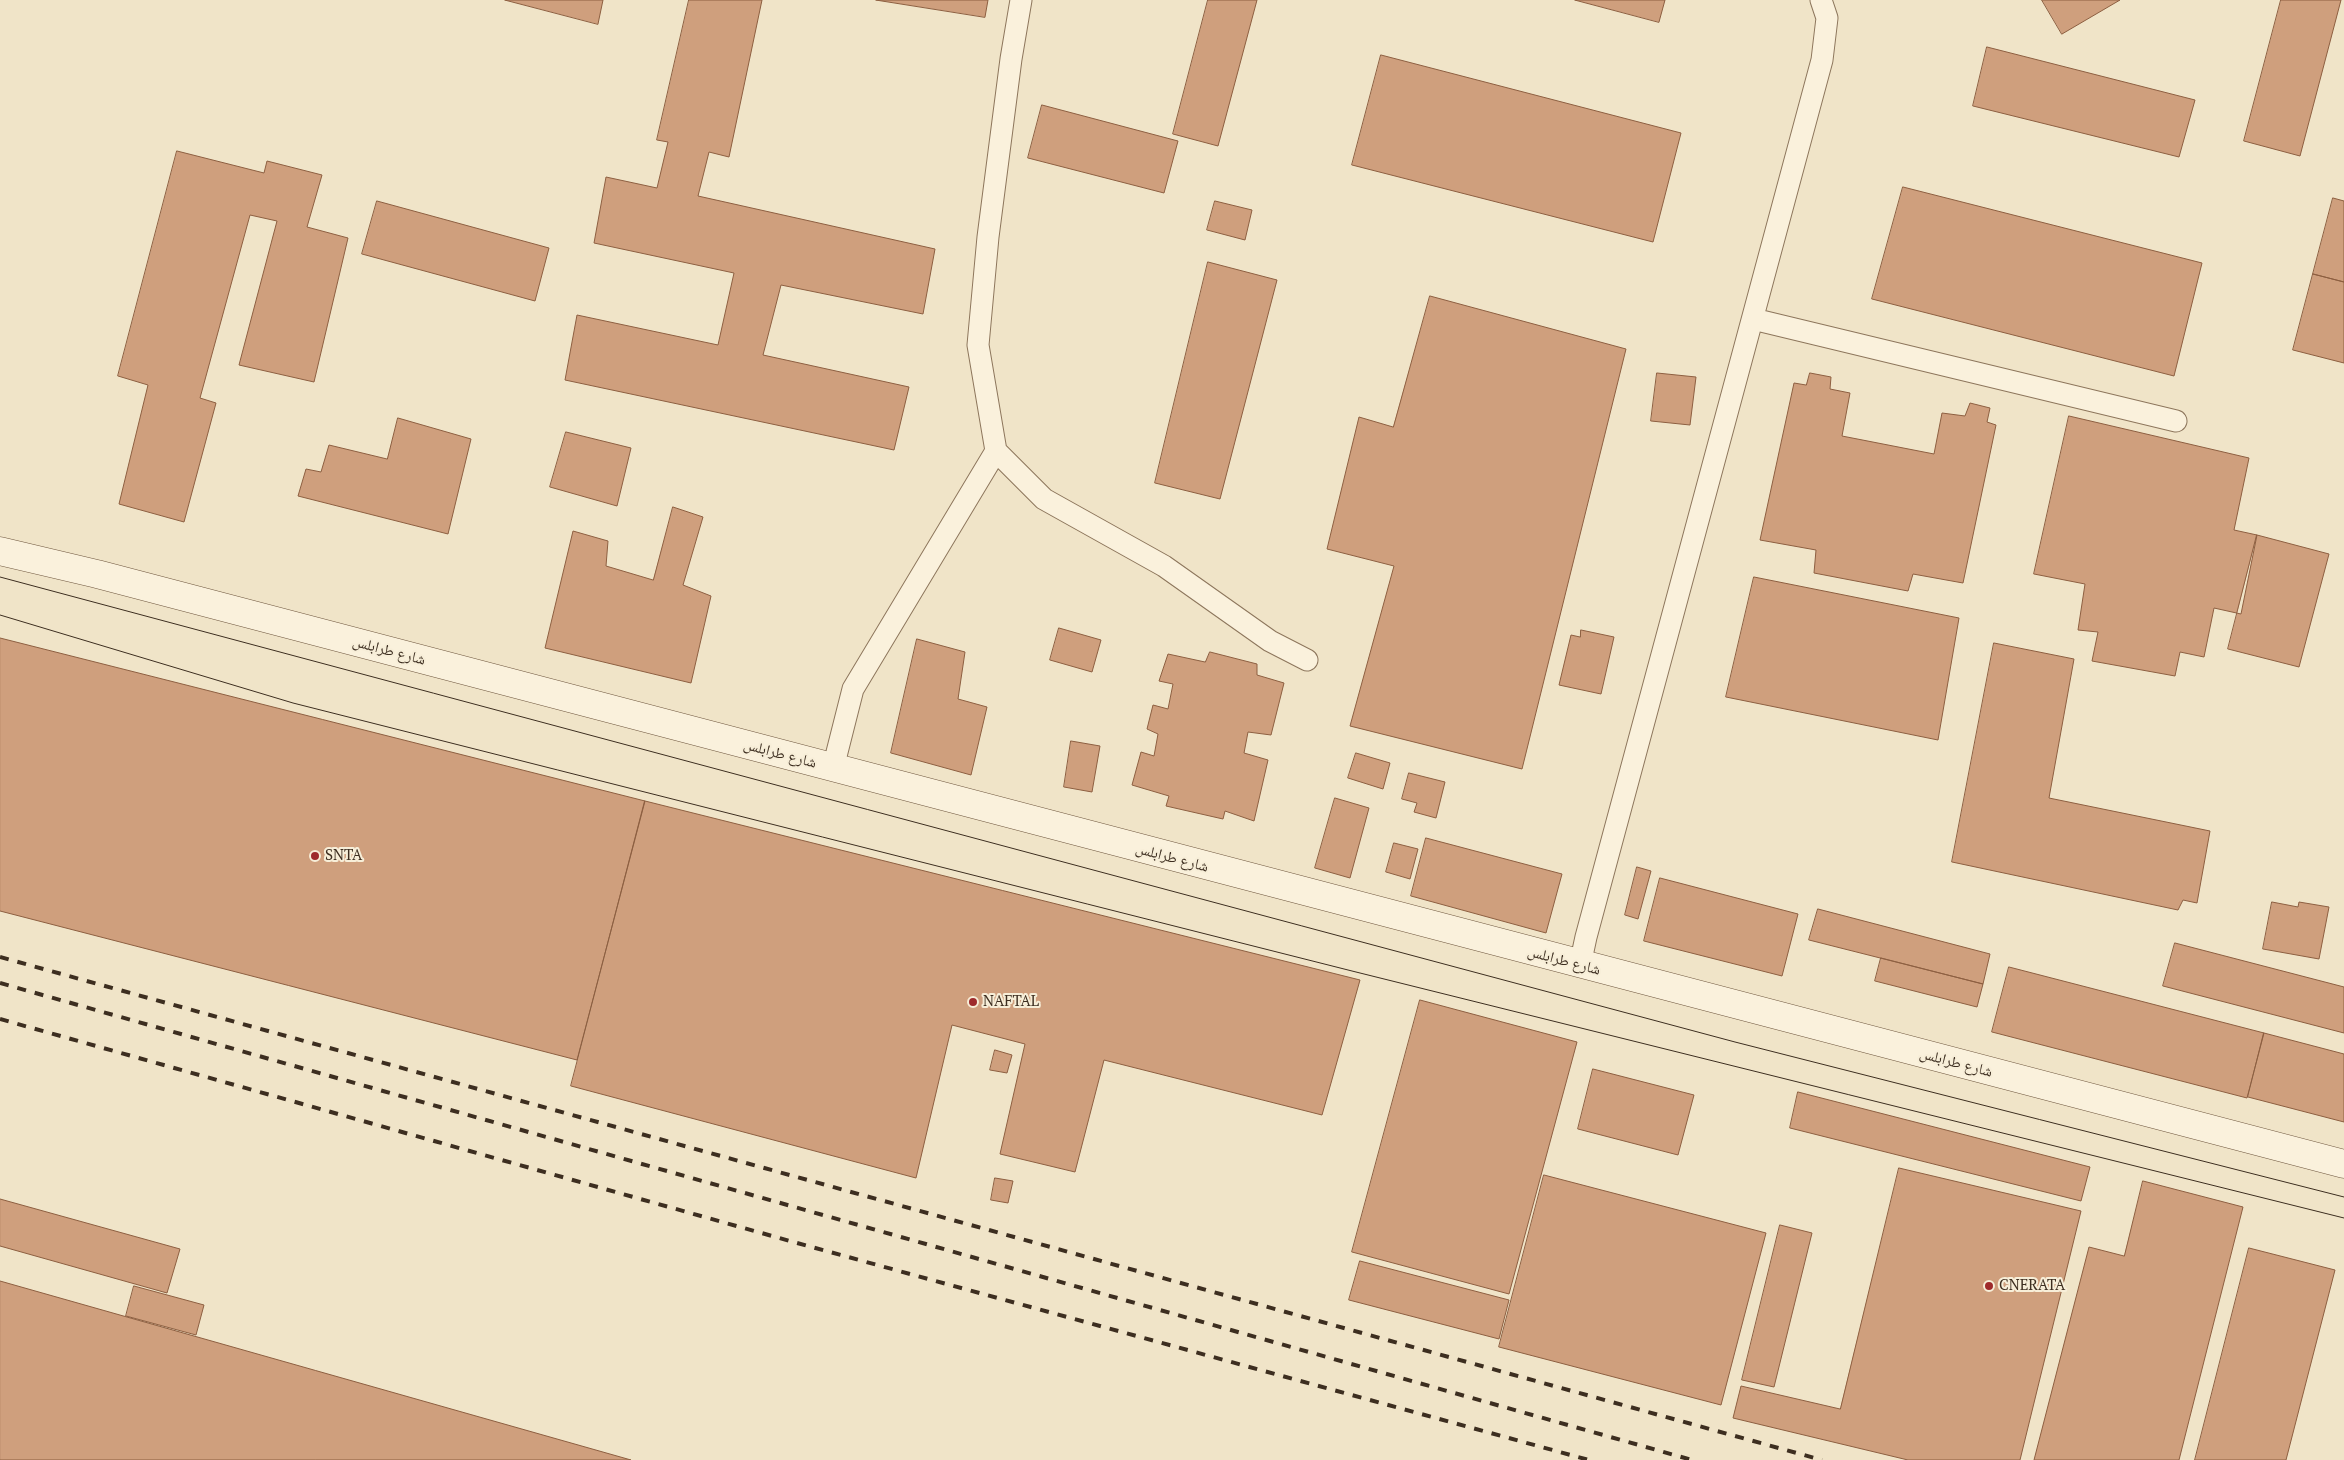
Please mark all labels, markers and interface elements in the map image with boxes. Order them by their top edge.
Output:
street label: شارع طرابلس [351,633,427,669]
street label: شارع طرابلس [742,736,818,772]
street label: شارع طرابلس [1134,840,1210,876]
place label: SNTA [325,847,362,865]
marker: SNTA [309,850,321,862]
street label: شارع طرابلس [1526,943,1602,979]
place label: NAFTAL [983,993,1039,1011]
marker: NAFTAL [967,996,979,1008]
street label: شارع طرابلس [1918,1045,1994,1081]
place label: CNERATA [1999,1277,2065,1295]
marker: CNERATA [1983,1280,1995,1292]

